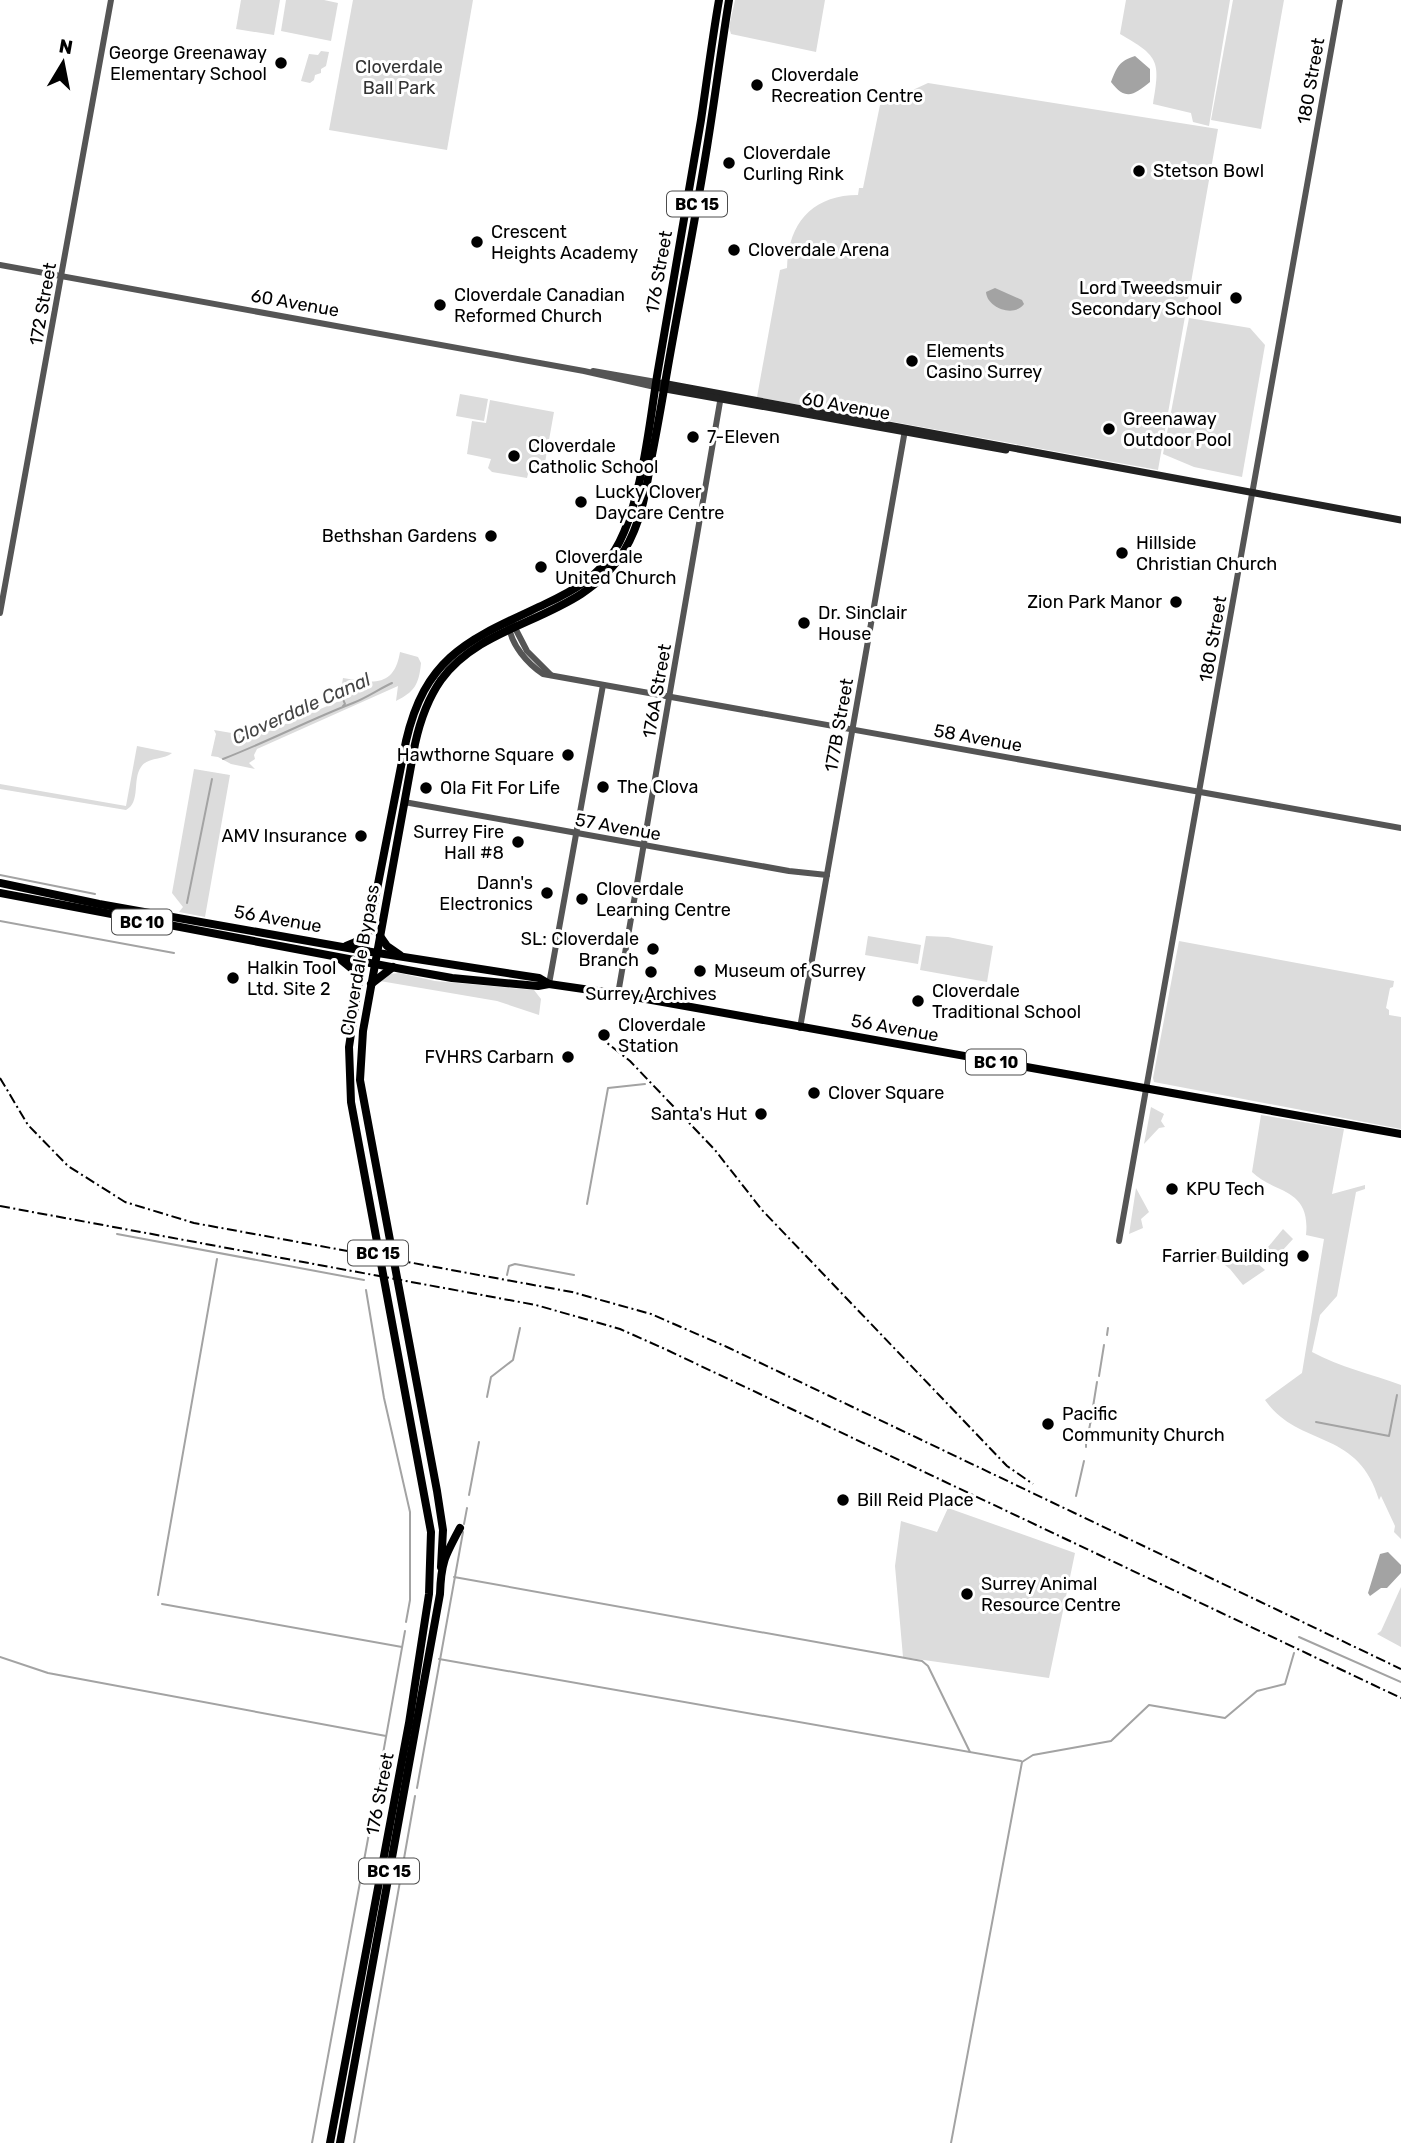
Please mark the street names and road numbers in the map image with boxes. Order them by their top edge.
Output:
street label: 180 Street [1293,36,1329,126]
road number: BC 15 [667,192,727,216]
street label: 176 Street [641,229,677,315]
street label: 172 Street [25,261,61,347]
street label: 60 Avenue [249,284,341,322]
street label: 60 Avenue [800,387,892,425]
street label: 180 Street [1195,594,1231,684]
street label: 176A Street [638,642,676,740]
street label: 177B Street [820,676,858,774]
street label: 58 Avenue [932,719,1024,757]
street label: 57 Avenue [573,809,663,845]
street label: Cloverdale Bypass [336,883,384,1037]
street label: 56 Avenue [232,900,324,938]
road number: BC 10 [112,910,172,934]
street label: 56 Avenue [849,1009,941,1047]
road number: BC 10 [966,1050,1026,1074]
road number: BC 15 [348,1240,408,1266]
street label: 176 Street [361,1751,399,1837]
road number: BC 15 [359,1858,419,1884]

